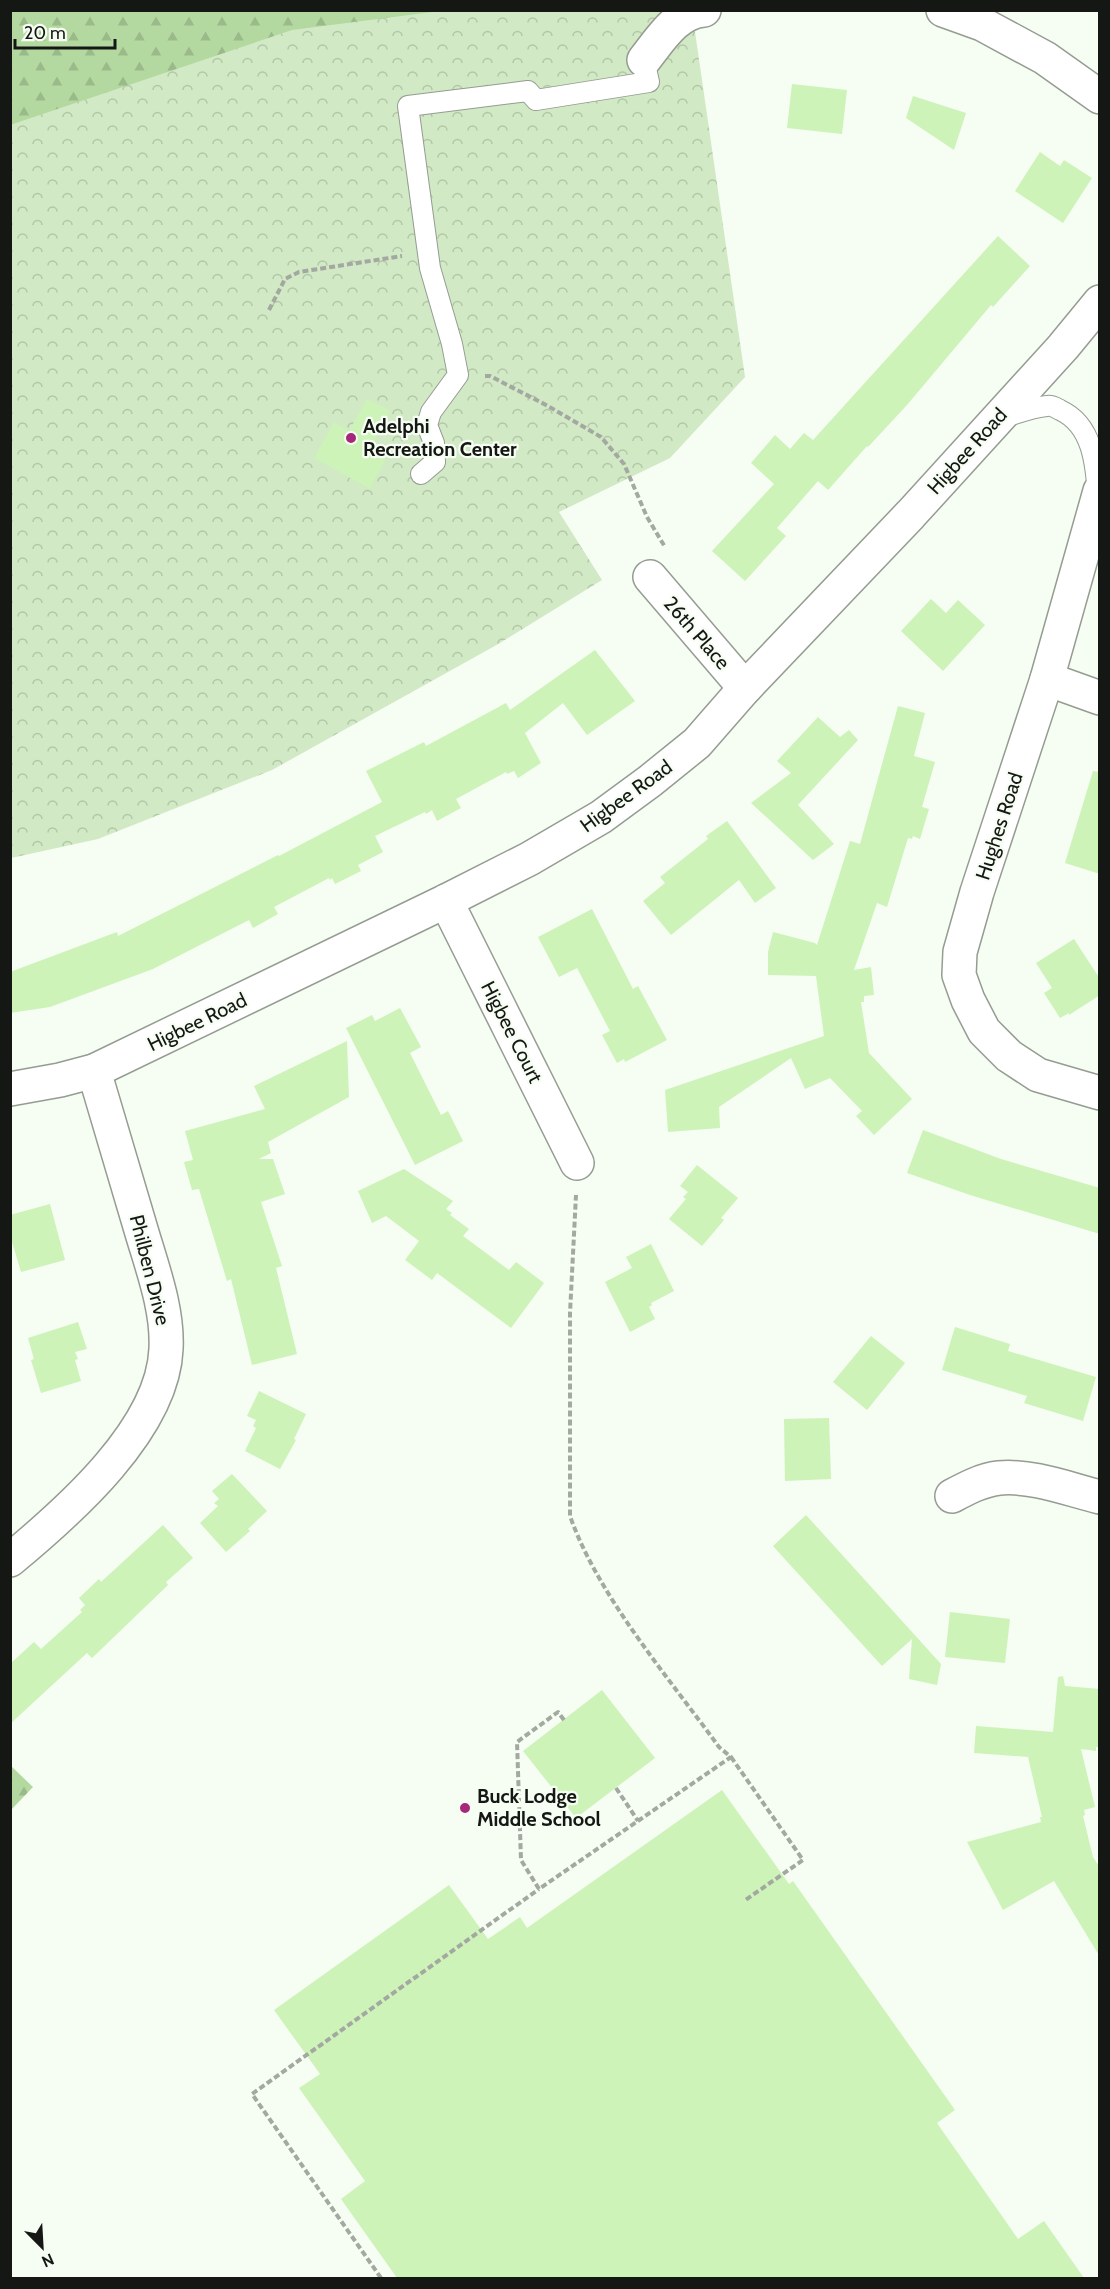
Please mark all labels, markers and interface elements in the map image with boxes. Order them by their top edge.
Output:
scale bar [15,12,116,50]
text: 20 m [24,22,66,44]
street label: Higbee Road [922,403,1012,499]
place label: Adelphi Recreation Center [363,414,517,461]
marker: Adelphi Recreation Center [344,431,358,445]
street label: 26th Place [659,592,735,674]
street label: Higbee Road [575,755,677,837]
street label: Hughes Road [970,769,1028,883]
street label: Higbee Court [476,977,548,1087]
street label: Higbee Road [143,988,251,1056]
street label: Philben Drive [125,1212,175,1328]
place label: Buck Lodge Middle School [477,1784,601,1831]
marker: Buck Lodge Middle School [458,1801,472,1815]
north arrow [12,2217,72,2277]
text: N [39,2249,57,2271]

